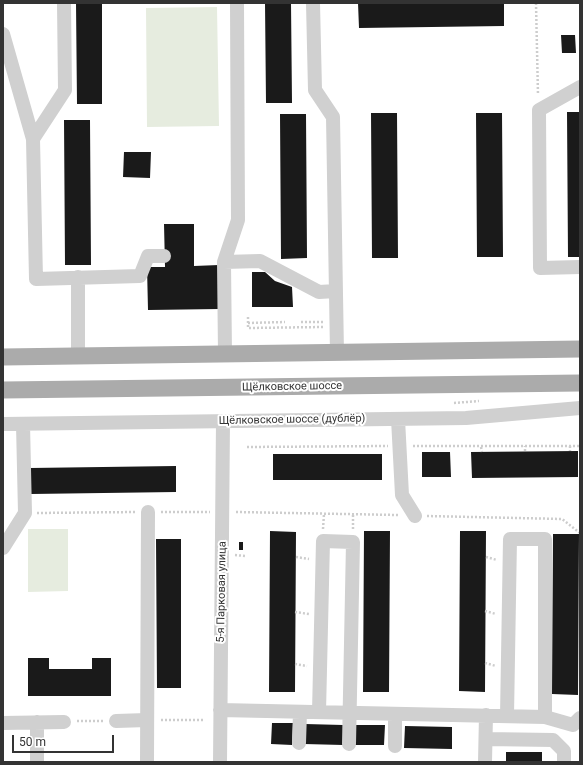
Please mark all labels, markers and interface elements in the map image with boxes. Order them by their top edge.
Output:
street label: Щёлковское шоссе [242,380,342,394]
street label: Щёлковское шоссе (дублёр) [218,412,366,428]
street label: 5-я Парковая улица [215,541,229,643]
scale bar [14,727,116,753]
text: 50 m [19,735,46,749]

